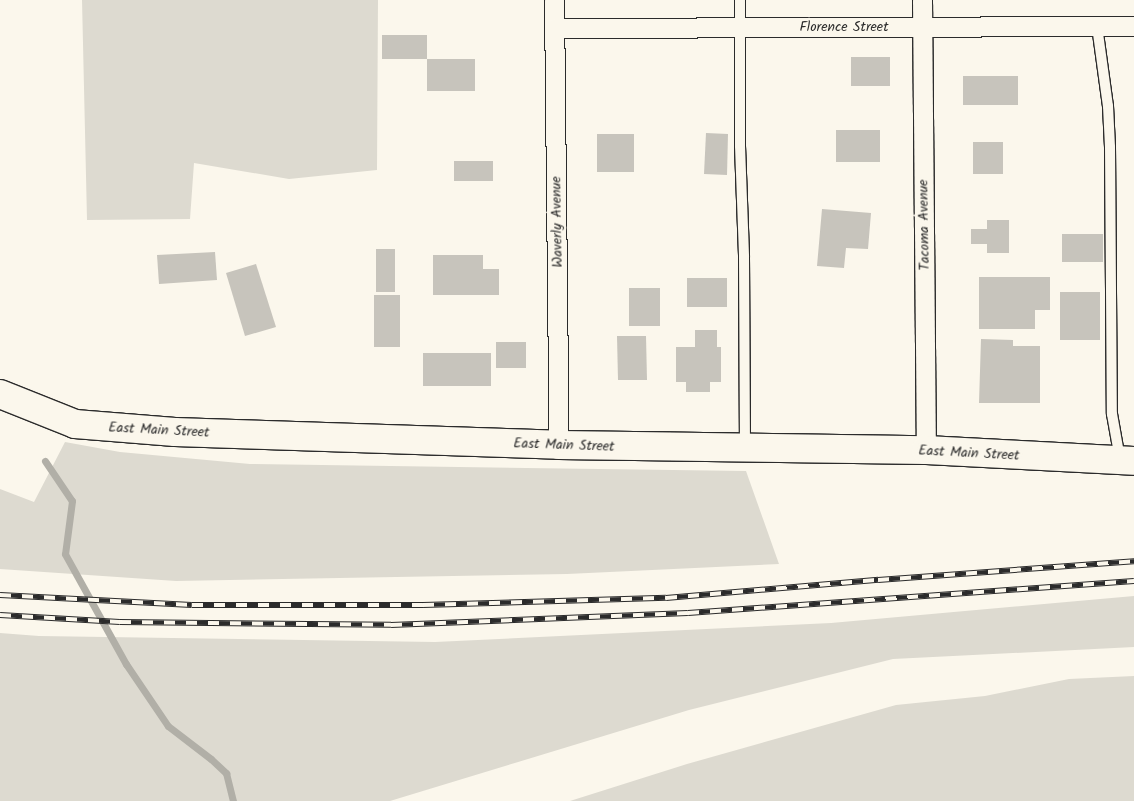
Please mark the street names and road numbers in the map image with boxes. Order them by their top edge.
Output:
street label: Florence Street [799,19,889,35]
street label: Waverly Avenue [548,176,566,268]
street label: Tacoma Avenue [915,179,933,271]
street label: East Main Street [108,419,210,441]
street label: East Main Street [513,435,615,455]
street label: East Main Street [918,442,1020,464]

